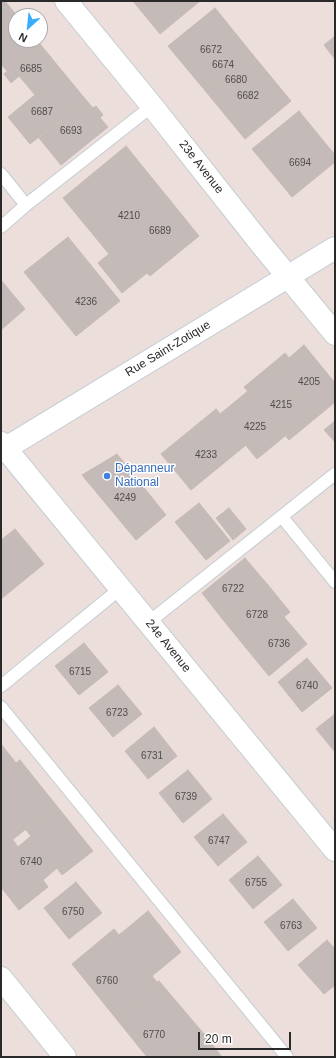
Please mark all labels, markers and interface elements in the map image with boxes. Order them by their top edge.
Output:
north arrow [8,8,48,48]
text: N [17,31,29,45]
house number: 6672 [200,44,222,56]
house number: 6674 [212,59,234,71]
house number: 6685 [20,63,42,75]
house number: 6680 [225,74,247,86]
house number: 6682 [237,90,259,102]
house number: 6687 [31,106,53,118]
house number: 6693 [60,125,82,137]
street label: 23e Avenue [176,137,226,197]
house number: 6694 [289,157,311,169]
house number: 4210 [118,210,140,222]
house number: 6689 [149,225,171,237]
house number: 4236 [75,296,97,308]
street label: Rue Saint-Zotique [123,318,213,380]
house number: 4205 [298,376,320,388]
house number: 4215 [270,399,292,411]
house number: 4225 [244,421,266,433]
house number: 4233 [195,449,217,461]
place label: Dépanneur National [115,462,174,490]
marker: Dépanneur National [102,471,112,481]
house number: 4249 [114,492,136,504]
house number: 6722 [222,583,244,595]
house number: 6728 [246,609,268,621]
street label: 24e Avenue [142,617,194,675]
house number: 6736 [268,638,290,650]
house number: 6715 [69,666,91,678]
house number: 6740 [296,680,318,692]
house number: 6723 [106,707,128,719]
house number: 6731 [141,750,163,762]
house number: 6739 [175,791,197,803]
house number: 6747 [208,835,230,847]
house number: 6740 [20,856,42,868]
house number: 6755 [245,877,267,889]
house number: 6750 [62,906,84,918]
house number: 6763 [280,920,302,932]
house number: 6760 [96,975,118,987]
scale bar [200,1024,293,1050]
house number: 6770 [143,1029,165,1041]
text: 20 m [205,1032,232,1046]

